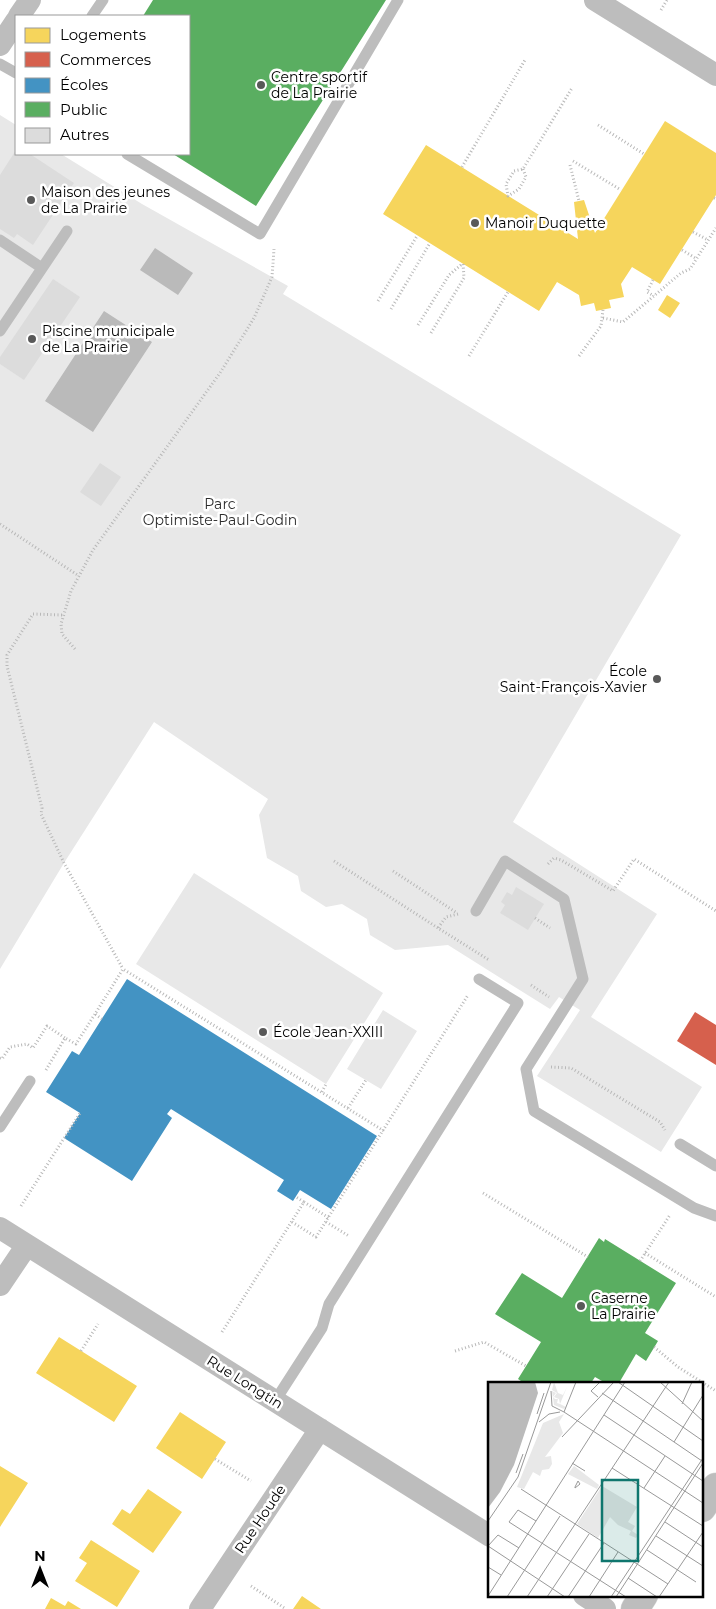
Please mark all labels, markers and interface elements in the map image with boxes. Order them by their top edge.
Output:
legend [15,15,190,155]
text: Logements [60,25,146,44]
text: Commerces [60,50,151,69]
place label: Centre sportif de La Prairie [271,68,368,102]
text: Écoles [60,75,108,94]
marker: Centre sportif de La Prairie [255,79,267,91]
text: Public [60,100,108,119]
text: Autres [60,125,109,144]
place label: Maison des jeunes de La Prairie [41,183,170,217]
marker: Maison des jeunes de La Prairie [25,194,37,206]
place label: Manoir Duquette [485,214,606,232]
marker: Manoir Duquette [469,217,481,229]
place label: Piscine municipale de La Prairie [42,322,175,356]
marker: Piscine municipale de La Prairie [26,333,38,345]
park label: Parc Optimiste-Paul-Godin [143,495,297,529]
place label: École Saint-François-Xavier [500,662,647,696]
marker: École Saint-François-Xavier [651,673,663,685]
place label: École Jean-XXIII [273,1023,383,1041]
marker: École Jean-XXIII [257,1026,269,1038]
place label: Caserne La Prairie [591,1289,656,1323]
marker: Caserne La Prairie [575,1300,587,1312]
street label: Rue Longtin [204,1351,286,1413]
inset map [488,1382,704,1596]
street label: Rue Houde [230,1481,290,1557]
north arrow [15,1544,65,1594]
text: N [34,1547,46,1565]

